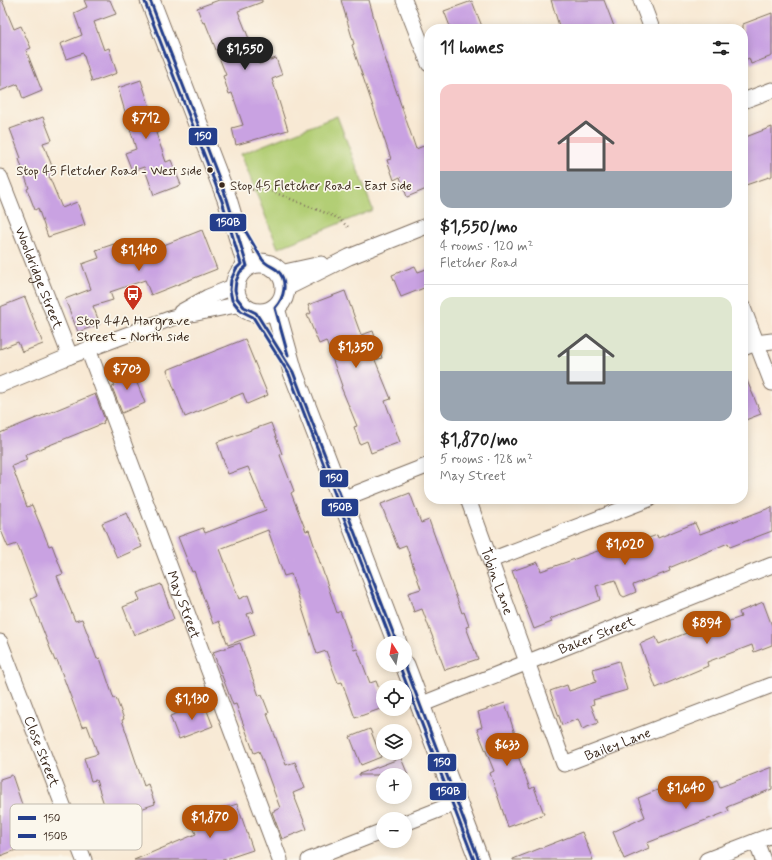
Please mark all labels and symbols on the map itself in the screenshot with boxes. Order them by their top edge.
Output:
pin: $1,550 [212,37,278,71]
pin: $712 [122,106,170,140]
line badge: 150 [188,127,218,146]
text: 150 [194,130,212,144]
place label: Stop 45 Fletcher Road - West side [16,163,202,180]
marker: Stop 45 Fletcher Road - West side [205,165,215,175]
place label: Stop 45 Fletcher Road - East side [230,178,412,195]
marker: Stop 45 Fletcher Road - East side [217,180,227,190]
line badge: 150B [209,213,247,232]
text: 150B [216,216,240,230]
street label: Wooldridge Street [10,224,67,332]
pin: $1,140 [106,238,172,272]
bus stop icon: Stop 44A Hargrave Street - North side [122,283,144,311]
place label: Stop 44A Hargrave Street - North side [76,312,190,346]
pin: $1,350 [323,335,389,369]
pin: $703 [103,357,151,391]
line badge: 150 [319,469,349,488]
text: 150 [325,472,343,486]
line badge: 150B [321,498,359,517]
text: 150B [328,501,352,515]
pin: $1,020 [592,532,658,566]
street label: Tobin Lane [476,545,517,617]
street label: May Street [162,568,204,642]
pin: $894 [683,611,731,645]
street label: Baker Street [556,612,638,659]
north arrow [376,636,412,672]
pin: $1,130 [159,687,225,721]
street label: Close Street [19,713,63,791]
street label: Bailey Lane [582,724,654,765]
pin: $633 [483,733,531,767]
line badge: 150 [427,753,457,772]
text: 150 [433,756,451,770]
pin: $1,640 [653,776,719,810]
line badge: 150B [429,782,467,801]
text: 150B [436,785,460,799]
legend [10,804,142,850]
pin: $1,870 [177,805,243,839]
text: 150 [43,812,60,826]
text: 150B [43,830,67,844]

